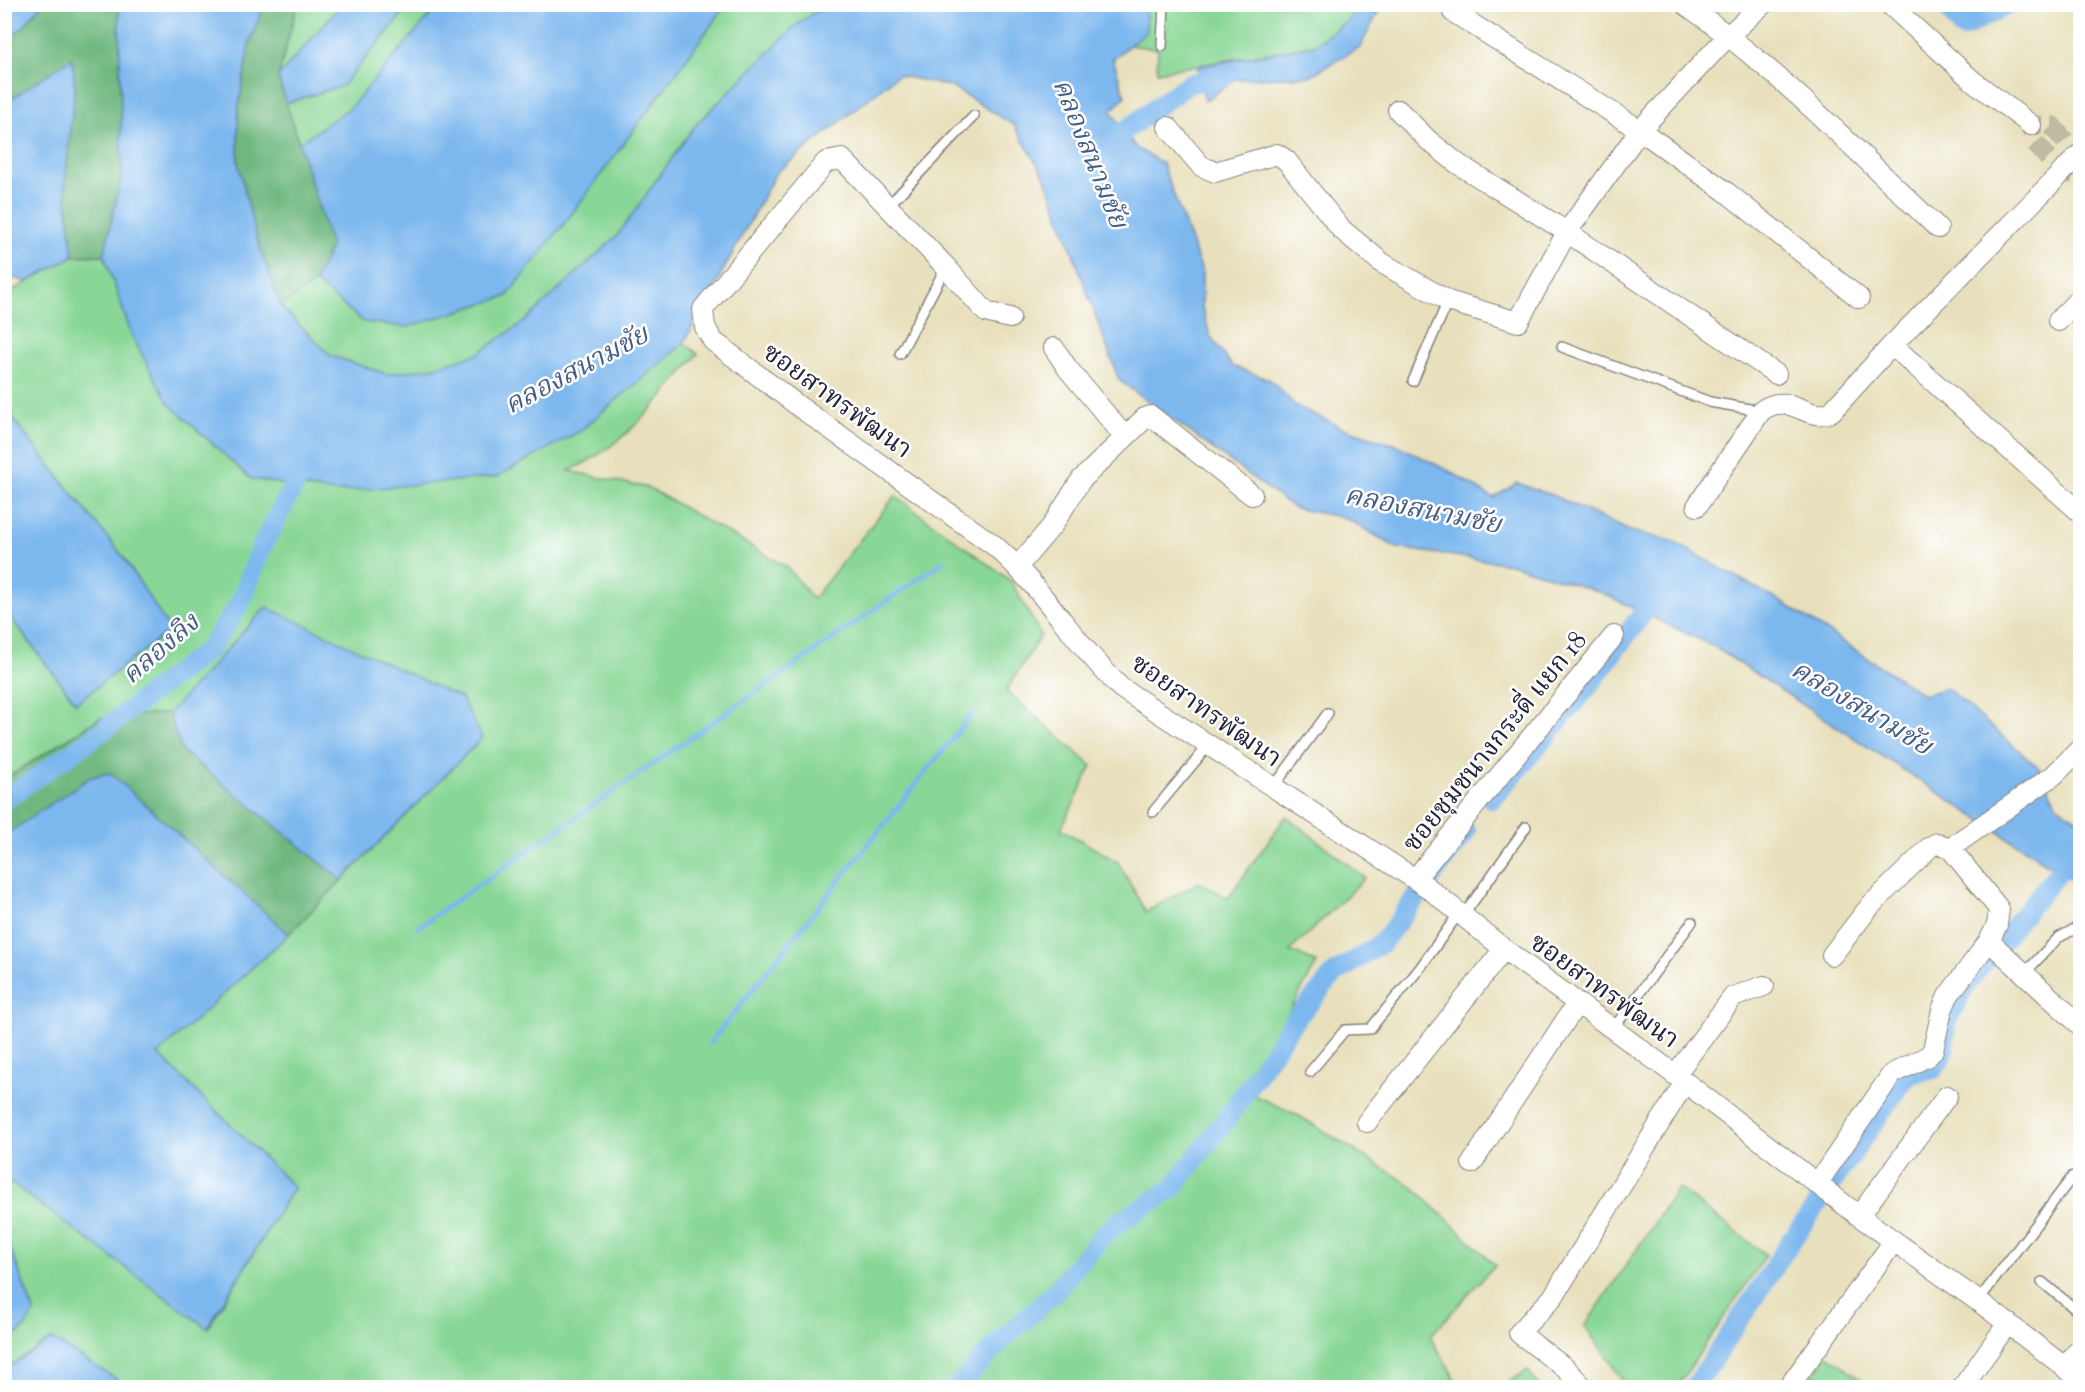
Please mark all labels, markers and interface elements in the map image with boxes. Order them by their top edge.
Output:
water label: คลองสนามชัย [1041,73,1137,236]
water label: คลองสนามชัย [498,316,658,426]
street label: ซอยสาทรพัฒนา [754,335,919,469]
water label: คลองสนามชัย [1341,477,1506,546]
water label: คลองลิง [114,604,210,695]
street label: ซอยชุมชนางกระดี่ แยก 18 [1393,622,1597,861]
street label: ซอยสาทรพัฒนา [1123,646,1288,778]
water label: คลองสนามชัย [1783,652,1940,768]
street label: ซอยสาทรพัฒนา [1521,925,1686,1059]

